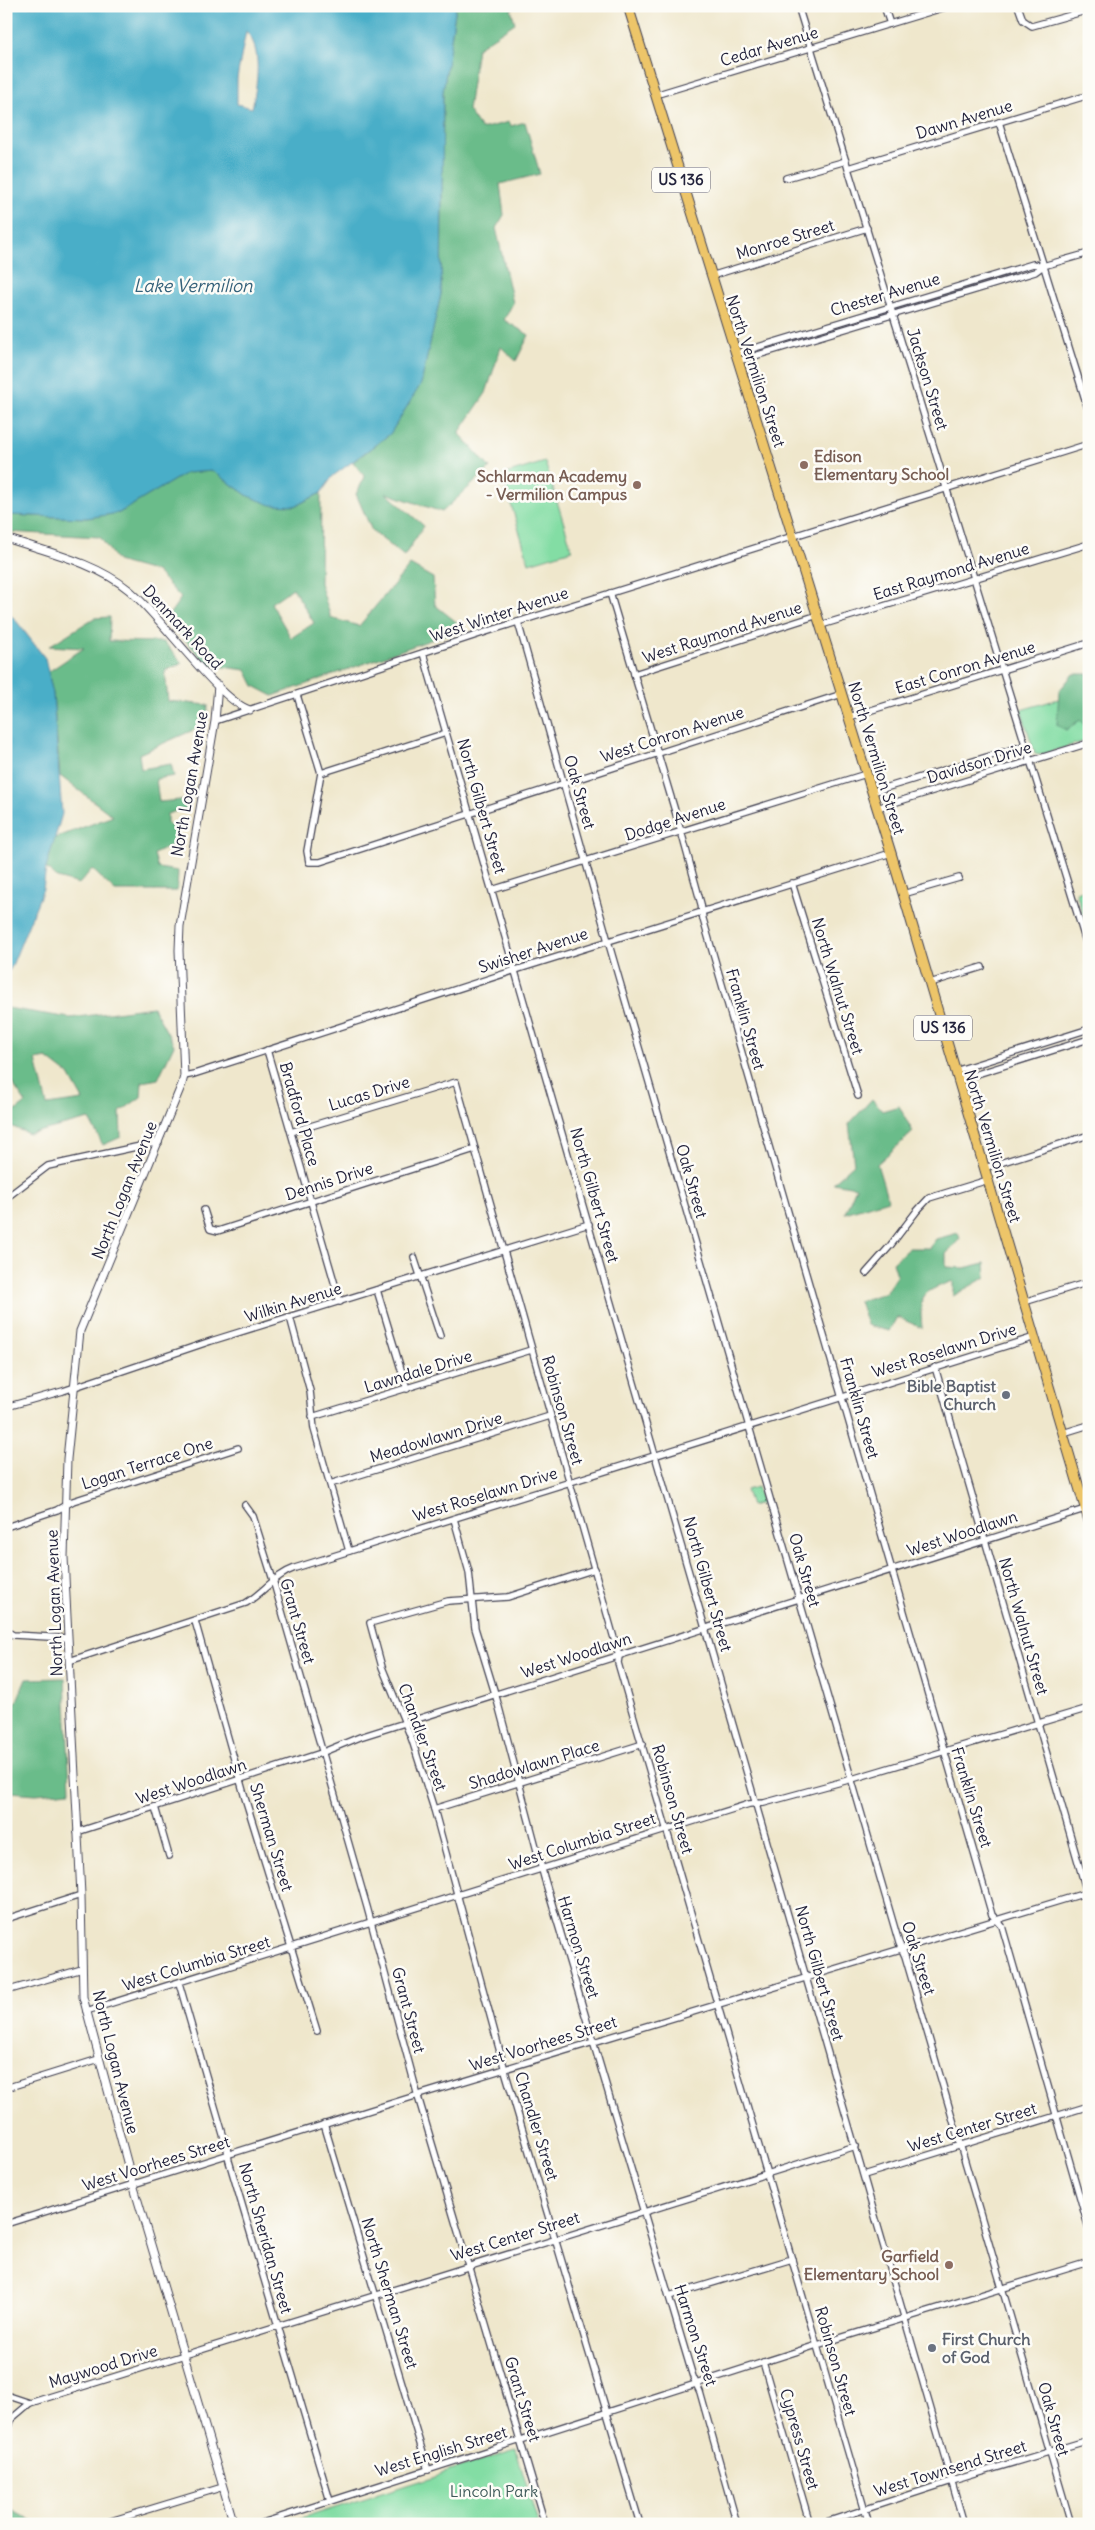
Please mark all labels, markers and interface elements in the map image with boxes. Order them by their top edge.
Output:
street label: Cedar Avenue [718,22,820,70]
street label: Dawn Avenue [913,95,1015,143]
road number: US 136 [652,168,710,192]
street label: Monroe Street [733,214,837,263]
street label: Chester Avenue [828,268,942,320]
water label: Lake Vermilion [134,274,253,297]
street label: North Vermilion Street [722,292,790,450]
street label: Jackson Street [903,326,953,433]
place label: Edison Elementary School [814,446,949,485]
marker: Edison Elementary School [798,459,810,471]
place label: Schlarman Academy - Vermilion Campus [477,466,627,505]
marker: Schlarman Academy - Vermilion Campus [631,479,643,491]
street label: East Raymond Avenue [871,538,1031,604]
street label: Denmark Road [139,581,227,673]
street label: West Winter Avenue [427,582,571,646]
street label: West Raymond Avenue [640,597,804,667]
street label: East Conron Avenue [893,636,1037,698]
street label: North Vermilion Street [844,679,910,838]
street label: West Conron Avenue [598,701,746,767]
street label: North Logan Avenue [166,710,212,858]
street label: North Gilbert Street [453,736,511,876]
street label: Davidson Drive [924,737,1034,787]
street label: Oak Street [560,753,600,832]
street label: Dodge Avenue [622,793,728,845]
street label: North Walnut Street [808,915,869,1057]
street label: Swisher Avenue [476,923,590,977]
street label: Franklin Street [722,966,770,1072]
road number: US 136 [914,1016,972,1040]
street label: Bradford Place [276,1060,324,1168]
street label: North Vermilion Street [960,1067,1026,1226]
street label: Lucas Drive [326,1071,412,1115]
street label: North Logan Avenue [87,1118,161,1262]
street label: North Gilbert Street [566,1125,624,1265]
street label: Oak Street [672,1142,712,1221]
street label: Dennis Drive [283,1157,375,1205]
street label: Wilkin Avenue [242,1278,344,1326]
street label: West Roselawn Drive [869,1318,1019,1382]
street label: Lawndale Drive [362,1345,474,1397]
street label: Robinson Street [538,1353,588,1468]
street label: Franklin Street [836,1355,884,1461]
place label: Bible Baptist Church [907,1376,997,1414]
marker: Bible Baptist Church [1000,1389,1012,1401]
street label: Meadowlawn Drive [367,1407,505,1467]
street label: Logan Terrace One [79,1432,215,1494]
street label: West Roselawn Drive [410,1462,560,1526]
street label: West Woodlawn [904,1506,1020,1560]
street label: North Gilbert Street [679,1514,737,1654]
street label: North Logan Avenue [41,1529,67,1677]
street label: Oak Street [785,1531,825,1610]
street label: North Walnut Street [995,1555,1053,1698]
street label: Grant Street [276,1576,320,1667]
street label: West Woodlawn [518,1628,634,1682]
street label: Chandler Street [394,1681,452,1794]
street label: Shadowlawn Place [466,1735,602,1793]
street label: Robinson Street [648,1742,698,1857]
street label: Franklin Street [947,1744,997,1850]
street label: West Woodlawn [133,1754,249,1808]
street label: Sherman Street [246,1780,298,1894]
street label: West Columbia Street [506,1808,659,1874]
street label: Harmon Street [554,1893,604,2001]
street label: North Gilbert Street [791,1903,849,2043]
street label: Oak Street [898,1919,940,1998]
street label: West Columbia Street [120,1931,273,1995]
street label: Grant Street [388,1965,430,2056]
street label: North Logan Avenue [88,1988,144,2136]
street label: West Voorhees Street [467,2011,620,2075]
street label: Chandler Street [511,2069,563,2183]
street label: West Center Street [905,2098,1039,2156]
street label: West Voorhees Street [80,2131,233,2195]
street label: North Sheridan Street [235,2160,297,2316]
street label: West Center Street [448,2207,582,2265]
street label: North Sherman Street [357,2215,423,2372]
place label: Garfield Elementary School [804,2246,940,2285]
marker: Garfield Elementary School [943,2259,955,2271]
street label: Harmon Street [670,2282,722,2389]
street label: Robinson Street [811,2304,861,2419]
place label: First Church of God [942,2329,1030,2367]
street label: Maywood Drive [46,2340,160,2392]
marker: First Church of God [926,2342,938,2354]
street label: Grant Street [501,2354,546,2445]
street label: Oak Street [1034,2380,1074,2459]
street label: Cypress Street [776,2386,824,2492]
street label: West English Street [373,2421,510,2481]
street label: West Townsend Street [871,2435,1029,2501]
park label: Lincoln Park [450,2481,538,2501]

